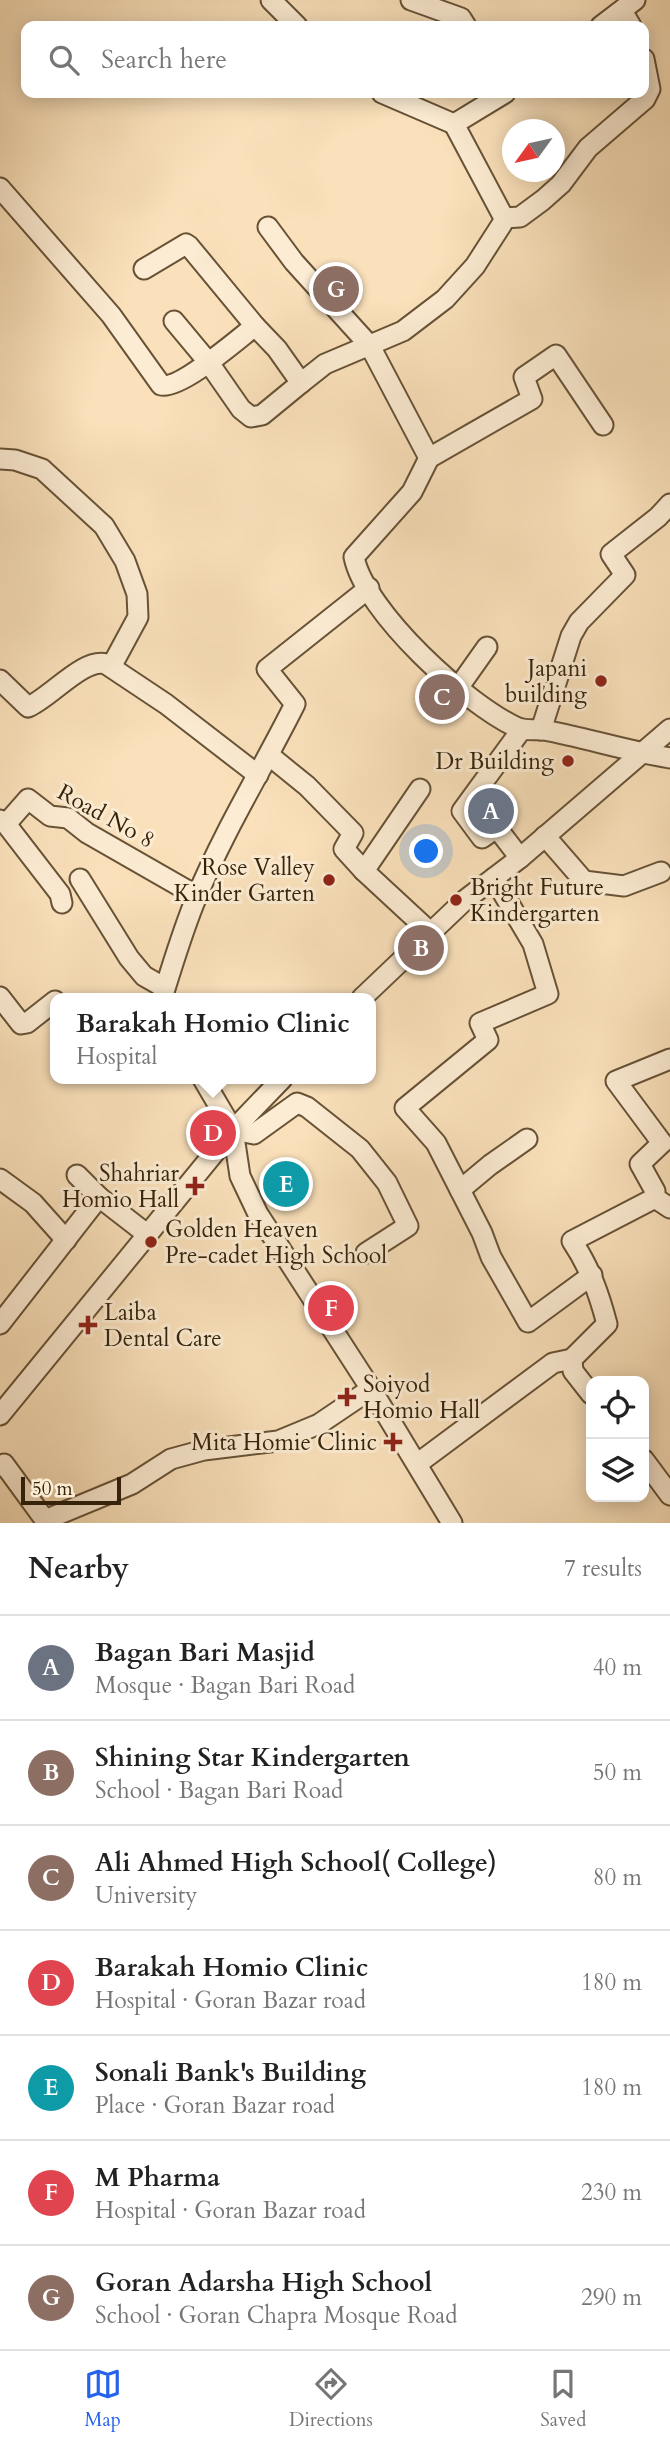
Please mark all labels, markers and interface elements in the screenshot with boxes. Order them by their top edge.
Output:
search box [21,21,649,98]
icon: search [45,41,83,79]
text: Search here [101,42,227,77]
north arrow [502,119,565,182]
pin: G [313,263,359,315]
place label: Japani building [505,653,587,710]
pin: C [419,671,465,723]
marker: Japani building [593,673,609,689]
place label: Dr Building [435,746,554,777]
marker: Dr Building [560,753,576,769]
street label: Road No 8 [52,777,160,855]
pin: A [468,785,514,837]
your location [409,834,443,868]
place label: Rose Valley Kinder Garten [174,852,315,909]
marker: Rose Valley Kinder Garten [321,872,337,888]
place label: Bright Future Kindergarten [470,872,604,929]
marker: Bright Future Kindergarten [448,892,464,908]
pin: B [398,922,444,974]
popup [50,993,376,1084]
text: Barakah Homio Clinic [76,1006,350,1041]
text: Hospital [76,1041,157,1072]
pin: D [190,1107,236,1159]
place label: Shahriar Homio Hall [62,1158,180,1215]
pin: E [263,1158,309,1210]
marker: Shahriar Homio Hall [185,1176,205,1196]
place label: Golden Heaven Pre-cadet High School [165,1214,387,1271]
marker: Golden Heaven Pre-cadet High School [143,1234,159,1250]
pin: F [308,1282,354,1334]
place label: Laiba Dental Care [104,1297,222,1354]
marker: Laiba Dental Care [78,1315,98,1335]
place label: Soiyod Homio Hall [363,1369,480,1426]
map controls [586,1376,649,1502]
button: locate [586,1376,649,1439]
marker: Soiyod Homio Hall [337,1387,357,1407]
place label: Mita Homie Clinic [191,1427,377,1458]
marker: Mita Homie Clinic [383,1432,403,1452]
button: layers [586,1439,649,1502]
scale bar [21,1474,121,1506]
text: 50 m [32,1476,73,1502]
text: Nearby [28,1548,129,1589]
text: 7 results [564,1553,642,1584]
text: Bagan Bari Masjid [95,1635,315,1670]
text: A [42,1652,60,1683]
text: 40 m [593,1652,642,1683]
text: Mosque · Bagan Bari Road [95,1670,355,1701]
text: Shining Star Kindergarten [95,1740,410,1775]
text: B [43,1757,59,1788]
text: 50 m [593,1757,642,1788]
text: School · Bagan Bari Road [95,1775,343,1806]
text: Ali Ahmed High School( College) [95,1845,497,1880]
text: C [42,1862,60,1893]
text: 80 m [593,1862,642,1893]
text: University [95,1880,197,1911]
text: Barakah Homio Clinic [95,1950,368,1985]
text: D [41,1967,61,1998]
text: 180 m [581,1967,642,1998]
text: Hospital · Goran Bazar road [95,1985,366,2016]
text: Sonali Bank's Building [95,2055,366,2090]
text: E [44,2072,58,2103]
text: 180 m [581,2072,642,2103]
text: Place · Goran Bazar road [95,2090,335,2121]
text: M Pharma [95,2160,220,2195]
text: F [44,2177,58,2208]
text: 230 m [581,2177,642,2208]
text: Hospital · Goran Bazar road [95,2195,366,2226]
text: Goran Adarsha High School [95,2265,432,2300]
text: G [42,2282,60,2313]
text: 290 m [581,2282,642,2313]
text: School · Goran Chapra Mosque Road [95,2300,458,2331]
tab: Map [84,2365,122,2433]
tab: Directions [289,2365,373,2433]
tab: Saved [540,2365,586,2433]

